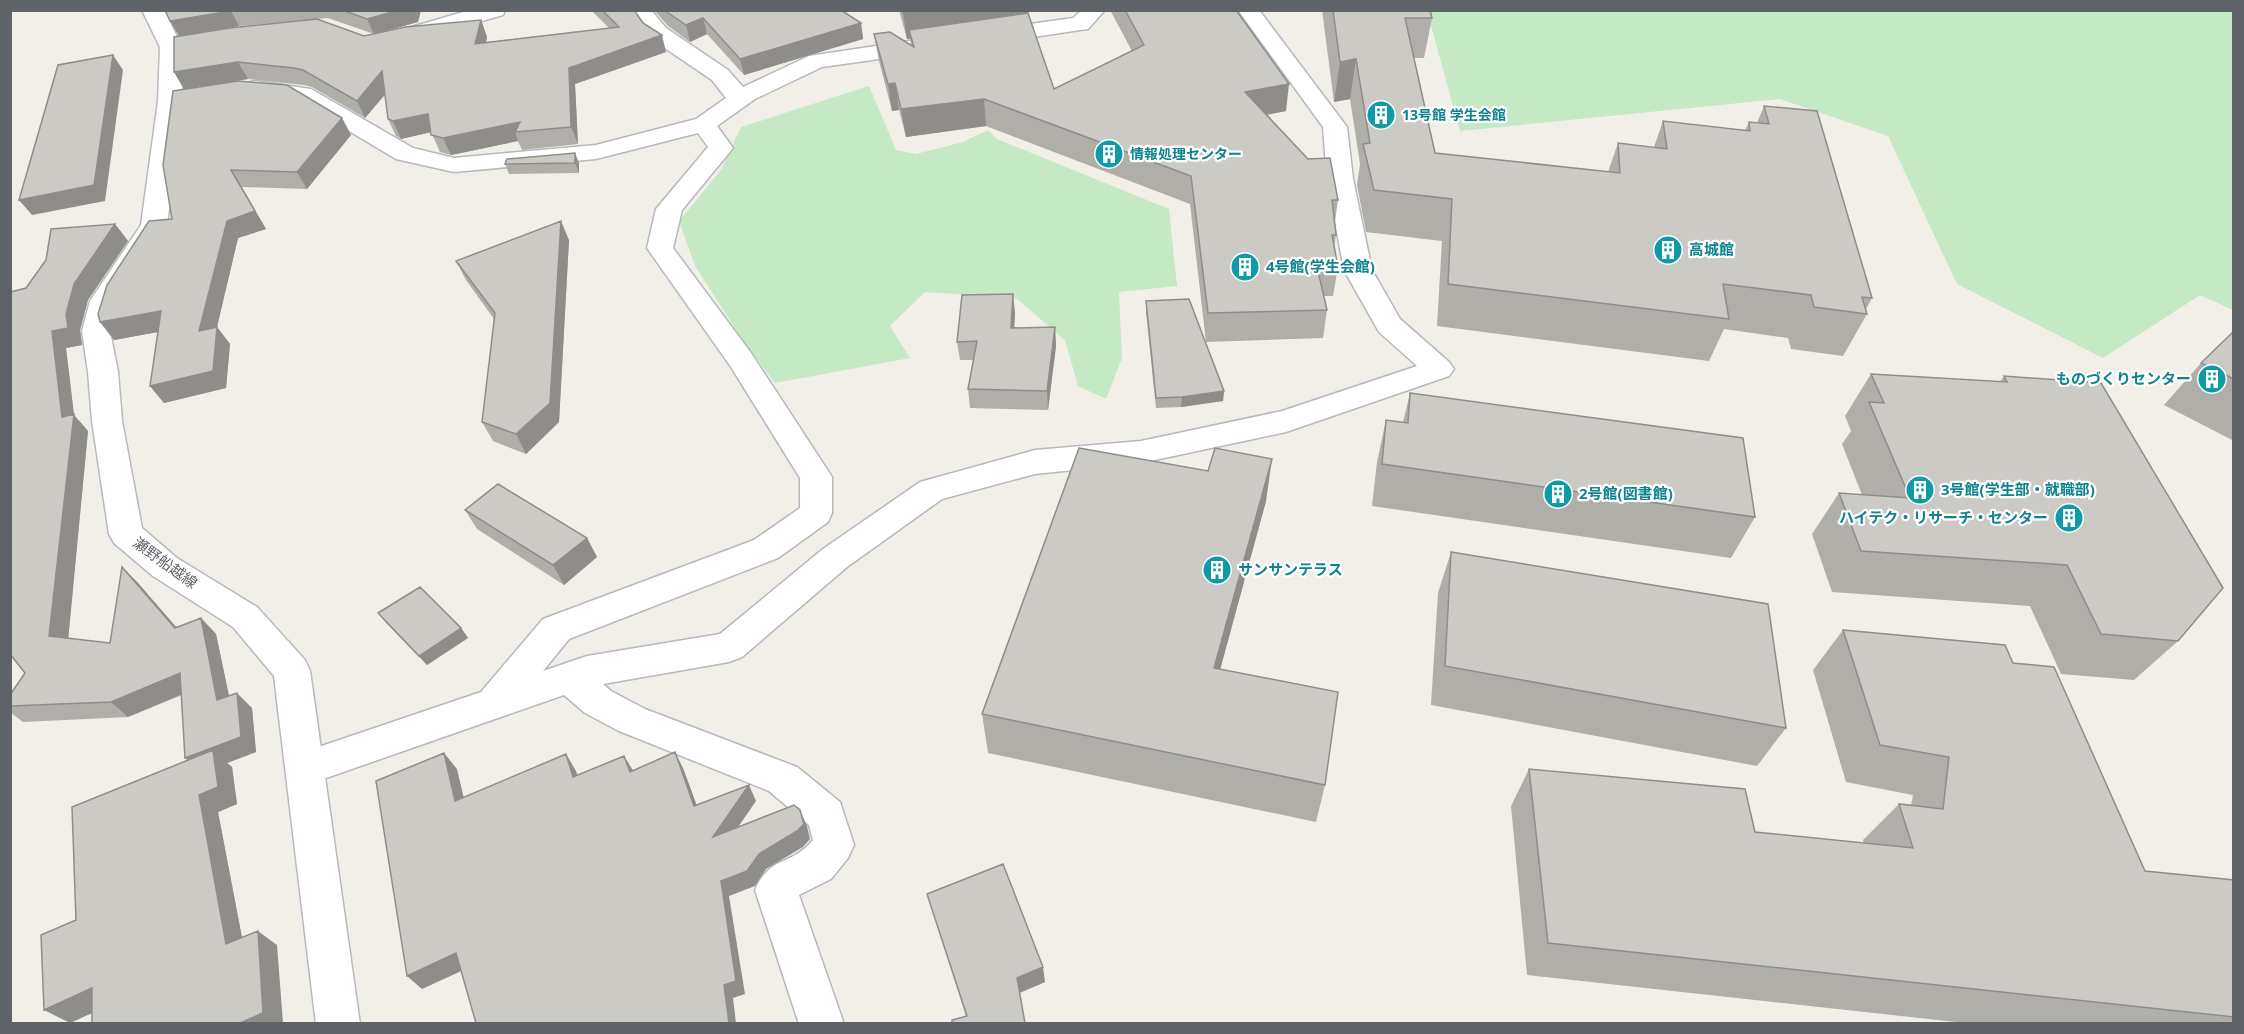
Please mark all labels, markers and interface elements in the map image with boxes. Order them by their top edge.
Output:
building icon: 13号館 学生会館 [1365,99,1397,131]
place label: 13号館 学生会館 [1402,105,1506,124]
building icon: 情報処理センター [1093,138,1125,170]
place label: 情報処理センター [1130,144,1242,163]
building icon: 高城館 [1652,234,1684,266]
place label: 高城館 [1689,239,1734,259]
building icon: 4号館(学生会館) [1229,251,1261,283]
place label: 4号館(学生会館) [1266,256,1375,276]
building icon: ものづくりセンター [2196,363,2228,395]
place label: ものづくりセンター [2056,368,2191,388]
building icon: 3号館(学生部・就職部) [1904,474,1936,506]
building icon: 2号館(図書館) [1542,478,1574,510]
place label: 3号館(学生部・就職部) [1941,479,2095,499]
place label: 2号館(図書館) [1579,483,1673,503]
building icon: ハイテク・リサーチ・センター [2053,502,2085,534]
place label: ハイテク・リサーチ・センター [1839,507,2048,527]
street label: 瀬野船越線 [129,532,202,592]
building icon: サンサンテラス [1201,554,1233,586]
place label: サンサンテラス [1238,559,1343,579]

